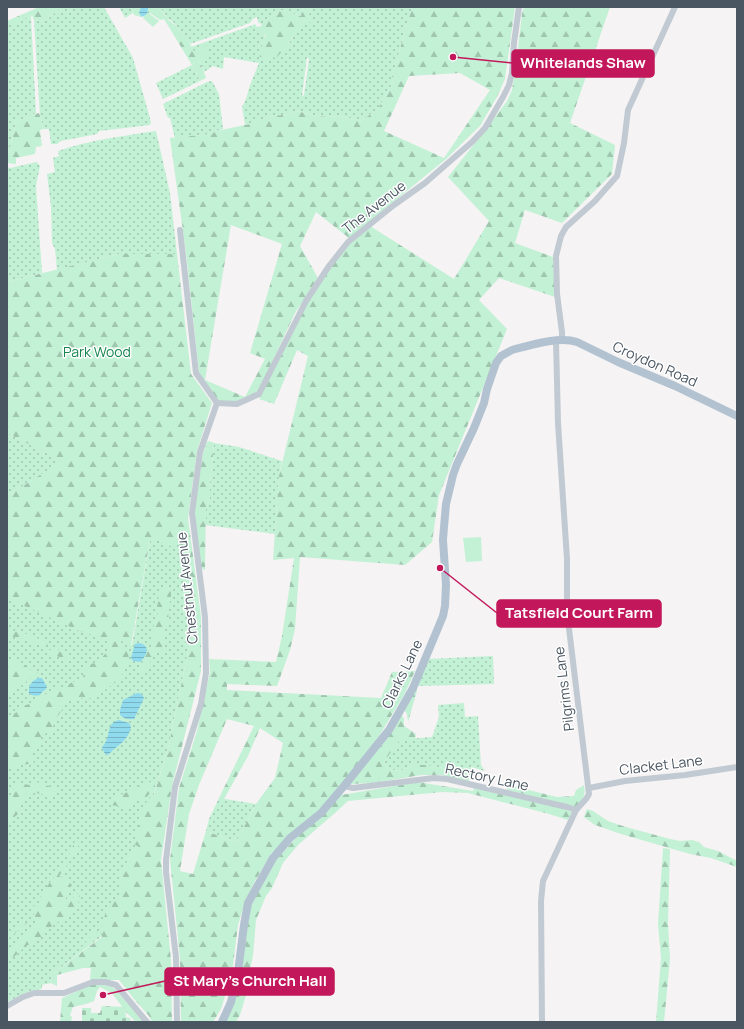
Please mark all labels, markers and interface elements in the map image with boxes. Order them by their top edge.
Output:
callout: Whitelands Shaw [512,50,654,77]
text: Whitelands Shaw [520,52,646,73]
street label: The Avenue [338,176,409,237]
street label: Croydon Road [610,336,701,391]
park label: Park Wood [63,342,131,361]
street label: Chestnut Avenue [171,531,202,645]
callout: Tatsfield Court Farm [497,600,661,627]
text: Tatsfield Court Farm [505,602,653,623]
street label: Clarks Lane [377,636,426,711]
street label: Pilgrims Lane [549,646,578,732]
street label: Clacket Lane [618,750,704,779]
street label: Rectory Lane [444,758,531,795]
callout: St Mary's Church Hall [165,968,334,995]
text: St Mary's Church Hall [173,970,327,991]

